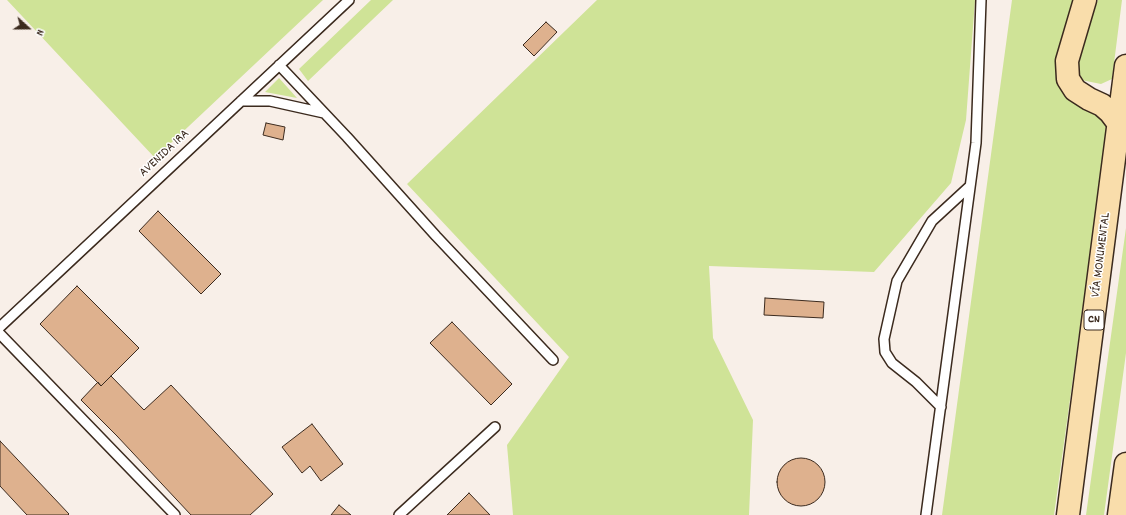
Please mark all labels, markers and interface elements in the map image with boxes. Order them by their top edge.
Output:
north arrow [8,8,48,48]
text: N [31,27,48,38]
street label: AVENIDA 1RA [137,127,193,181]
street label: VÍA MONUMENTAL [1089,212,1115,298]
road number: CN [1084,310,1104,330]

